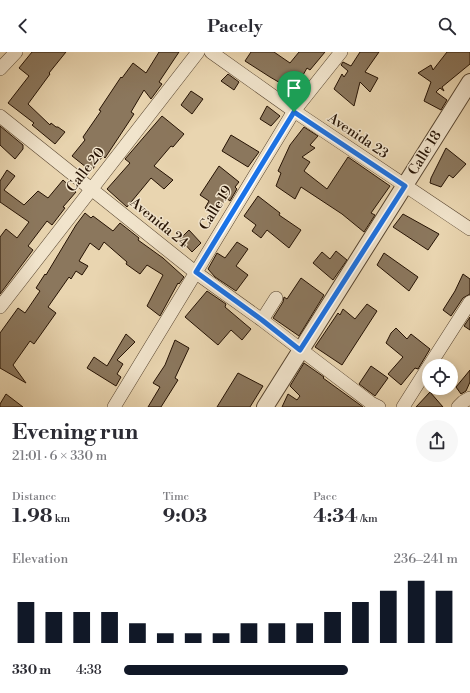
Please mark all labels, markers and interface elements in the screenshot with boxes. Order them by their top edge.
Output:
icon: back [12,15,34,37]
text: Pacely [207,15,263,38]
icon: search [436,15,458,37]
pin [277,71,311,112]
icon: arrive [283,77,305,99]
street label: Avenida 23 [323,109,392,163]
street label: Calle 18 [404,127,446,179]
street label: Calle 20 [63,144,109,196]
street label: Calle 19 [195,182,237,234]
street label: Avenida 24 [125,193,192,252]
map controls [422,359,458,395]
button: locate [422,359,458,395]
text: Evening run [12,419,138,446]
button: share [416,420,458,462]
text: 21:01 · 6 × 330 m [12,448,107,464]
text: Distance [12,490,56,504]
text: Time [163,490,189,504]
text: Pace [313,490,337,504]
text: 1.98 [12,504,53,529]
text: 9:03 [163,504,207,529]
text: 4:34 [313,504,358,529]
text: km [53,512,70,526]
text: /km [358,512,378,526]
text: Elevation [12,551,68,567]
text: 236–241 m [394,551,458,567]
text: 330 m [12,662,51,678]
text: 4:38 [76,662,102,678]

